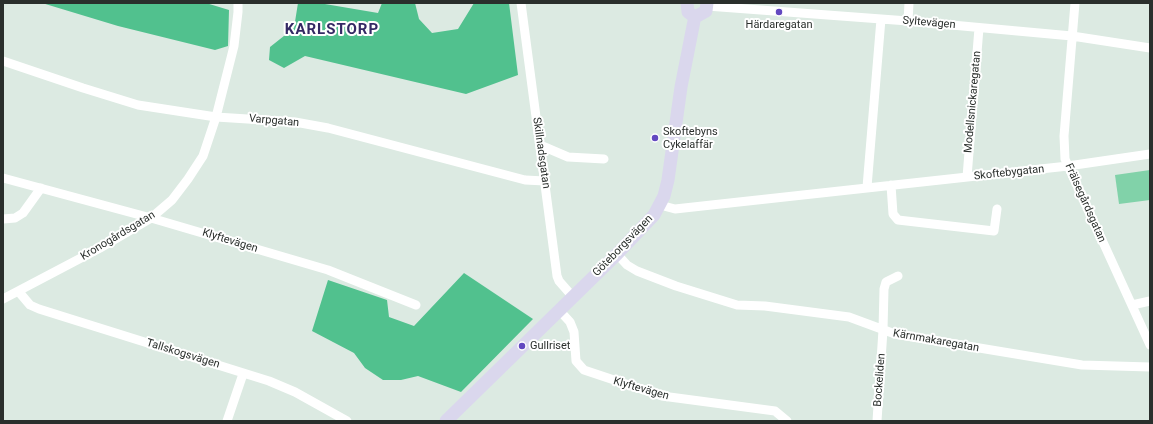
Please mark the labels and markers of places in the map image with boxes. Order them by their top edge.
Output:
marker: Härdaregatan [774,7,784,17]
place label: Härdaregatan [746,18,812,32]
place label: Skoftebyns Cykelaffär [663,125,718,151]
marker: Skoftebyns Cykelaffär [650,133,660,143]
place label: Gullriset [530,339,570,353]
marker: Gullriset [517,341,527,351]

